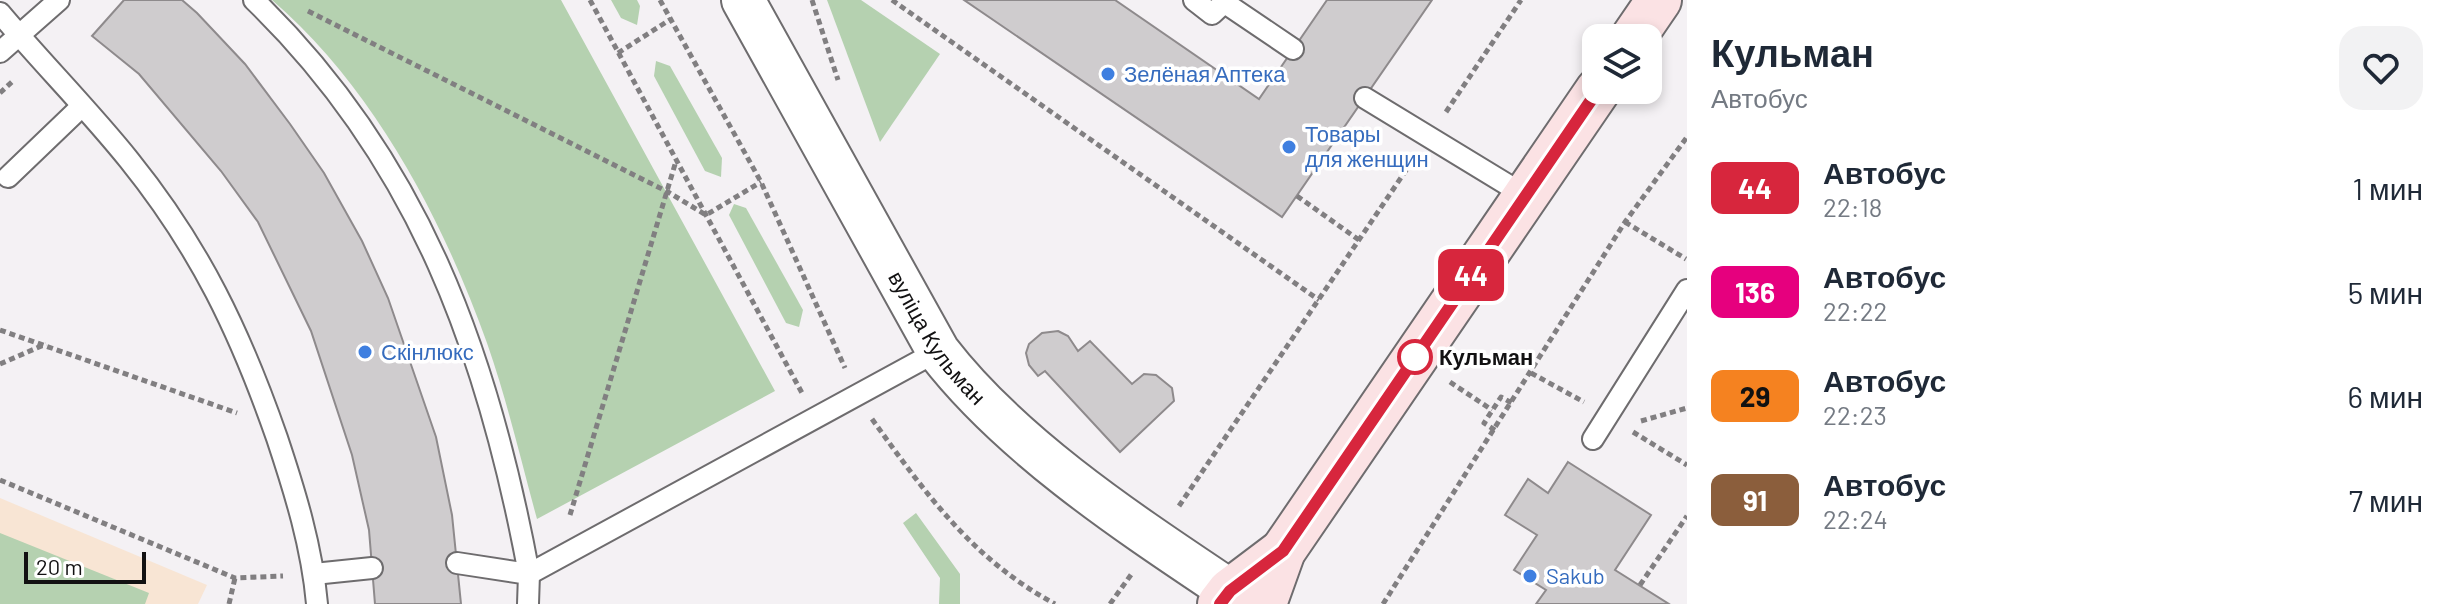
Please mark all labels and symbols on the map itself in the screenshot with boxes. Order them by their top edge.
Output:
place label: Зелёная Аптека [1124,60,1286,86]
marker: Зелёная Аптека [1099,65,1117,83]
place label: Товары для женщин [1305,120,1429,172]
marker: Товары для женщин [1280,138,1298,156]
line badge: 44 [1435,249,1507,301]
street label: вуліца Кульман [884,266,992,409]
place label: Скінлюкс [381,338,474,364]
marker: Кульман [1398,340,1432,374]
marker: Скінлюкс [356,343,374,361]
place label: Кульман [1439,343,1533,370]
scale bar [24,548,146,584]
place label: Sakub [1546,562,1605,588]
marker: Sakub [1521,567,1539,585]

